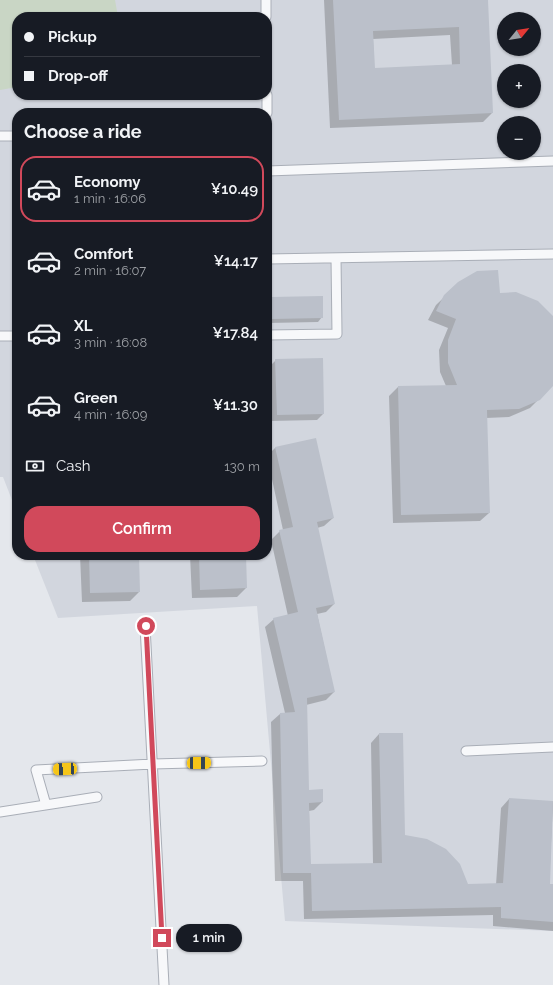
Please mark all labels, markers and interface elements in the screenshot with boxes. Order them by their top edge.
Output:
north arrow [497,12,541,56]
map controls [497,12,541,160]
text: Pickup [48,28,97,46]
button: + [497,64,541,108]
text: Drop-off [48,67,108,85]
button: − [497,116,541,160]
text: Choose a ride [24,121,142,142]
icon: car [26,171,62,207]
text: Economy [74,173,141,191]
text: ¥10.49 [211,180,258,198]
text: 1 min · 16:06 [74,191,146,206]
icon: car [26,243,62,279]
text: Comfort [74,245,133,263]
text: ¥14.17 [214,252,258,270]
text: 2 min · 16:07 [74,263,146,278]
icon: car [26,315,62,351]
text: XL [74,317,92,335]
text: ¥17.84 [212,324,258,342]
text: 3 min · 16:08 [74,335,147,350]
icon: car [26,387,62,423]
text: Green [74,389,118,407]
text: ¥11.30 [213,396,258,414]
text: 4 min · 16:09 [74,407,147,422]
icon: cash [24,455,46,477]
text: Cash [56,457,90,475]
text: 130 m [224,459,260,474]
button: Confirm [24,506,260,552]
route start [137,617,155,635]
car [187,757,211,769]
car [53,762,77,776]
callout: 1 min [176,924,242,952]
route end [153,929,171,947]
text: 1 min [193,930,225,945]

